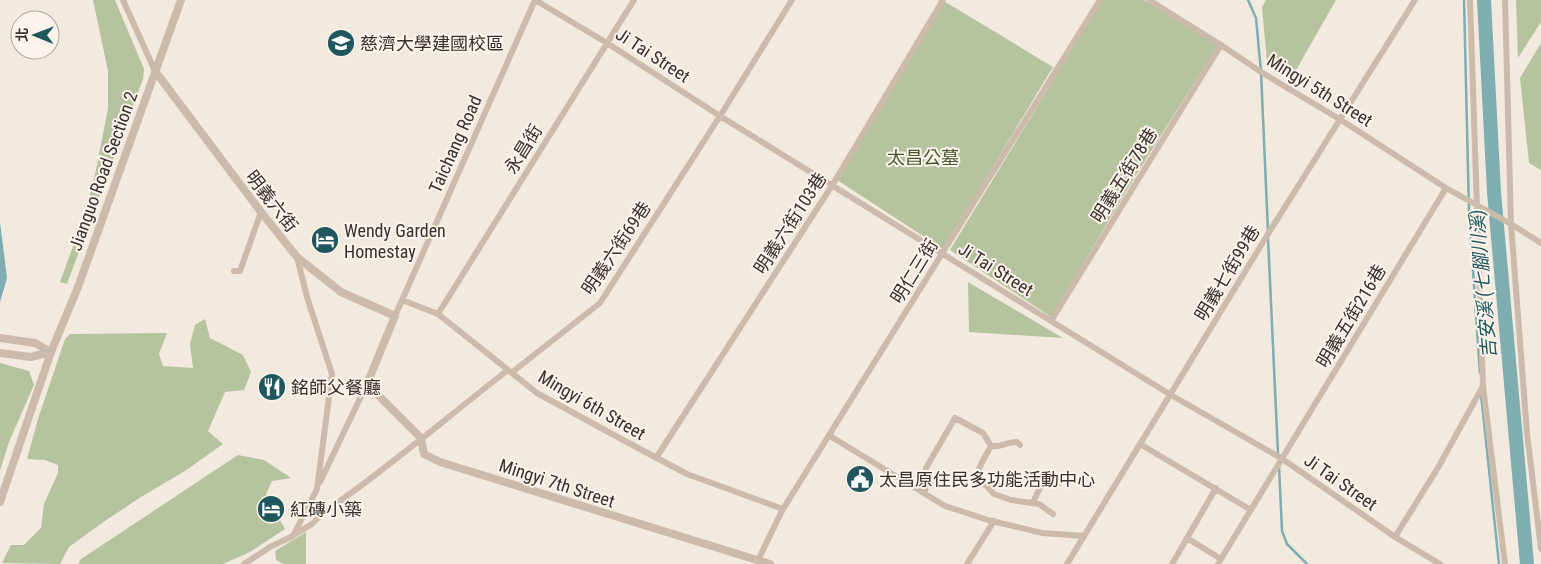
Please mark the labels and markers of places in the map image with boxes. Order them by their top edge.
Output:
school or university icon: 慈濟大學建國校區 [326,28,356,58]
place label: 慈濟大學建國校區 [360,33,504,54]
place label: Wendy Garden Homestay [344,220,446,262]
hotel icon: Wendy Garden Homestay [310,225,340,255]
restaurant icon: 銘師父餐廳 [257,372,287,402]
place label: 銘師父餐廳 [291,377,381,398]
public building icon: 太昌原住民多功能活動中心 [845,464,875,494]
place label: 太昌原住民多功能活動中心 [879,469,1095,490]
hotel icon: 紅磚小築 [256,494,286,524]
place label: 紅磚小築 [290,499,362,520]

